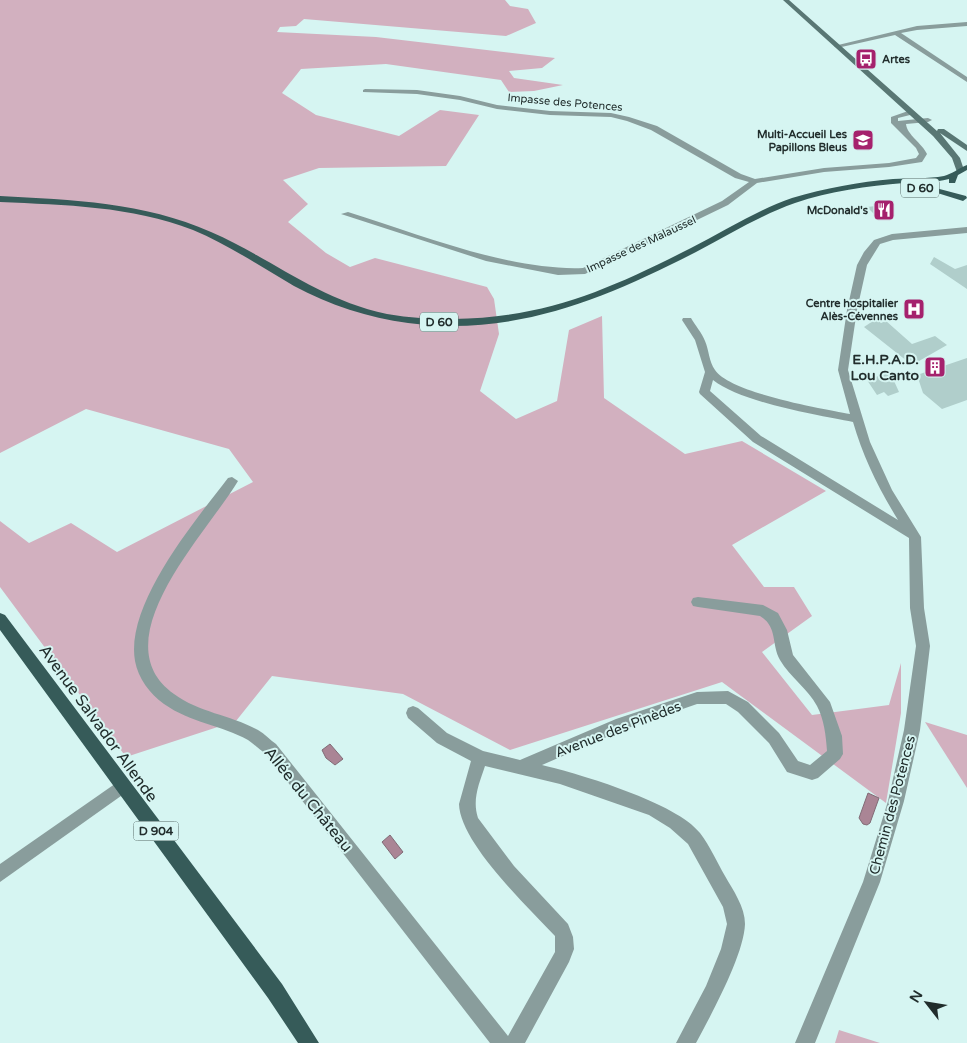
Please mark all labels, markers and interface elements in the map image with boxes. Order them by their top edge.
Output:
bus stop icon: Artes [854,47,878,71]
place label: Artes [882,53,911,66]
street label: Impasse des Potences [507,91,623,114]
place label: Multi-Accueil Les Papillons Bleus [757,128,848,155]
school or university icon: Multi-Accueil Les Papillons Bleus [851,128,875,152]
road number: D 60 [901,178,939,198]
restaurant icon: McDonald's [872,198,896,222]
place label: McDonald's [807,204,869,217]
street label: Impasse des Malaussel [584,213,698,276]
place label: Centre hospitalier Alès-Cévennes [806,297,899,323]
hospital icon: Centre hospitalier Alès-Cévennes [902,297,926,321]
road number: D 60 [420,313,458,332]
place label: E.H.P.A.D. Lou Canto [851,351,919,384]
building icon: E.H.P.A.D. Lou Canto [923,355,947,379]
street label: Avenue Salvador Allende [34,641,162,806]
street label: Avenue des Pinèdes [553,697,684,761]
street label: Chemin des Potences [866,733,919,877]
street label: Allée du Château [260,743,357,856]
road number: D 904 [134,821,178,840]
north arrow [902,978,952,1028]
text: N [906,987,926,1006]

